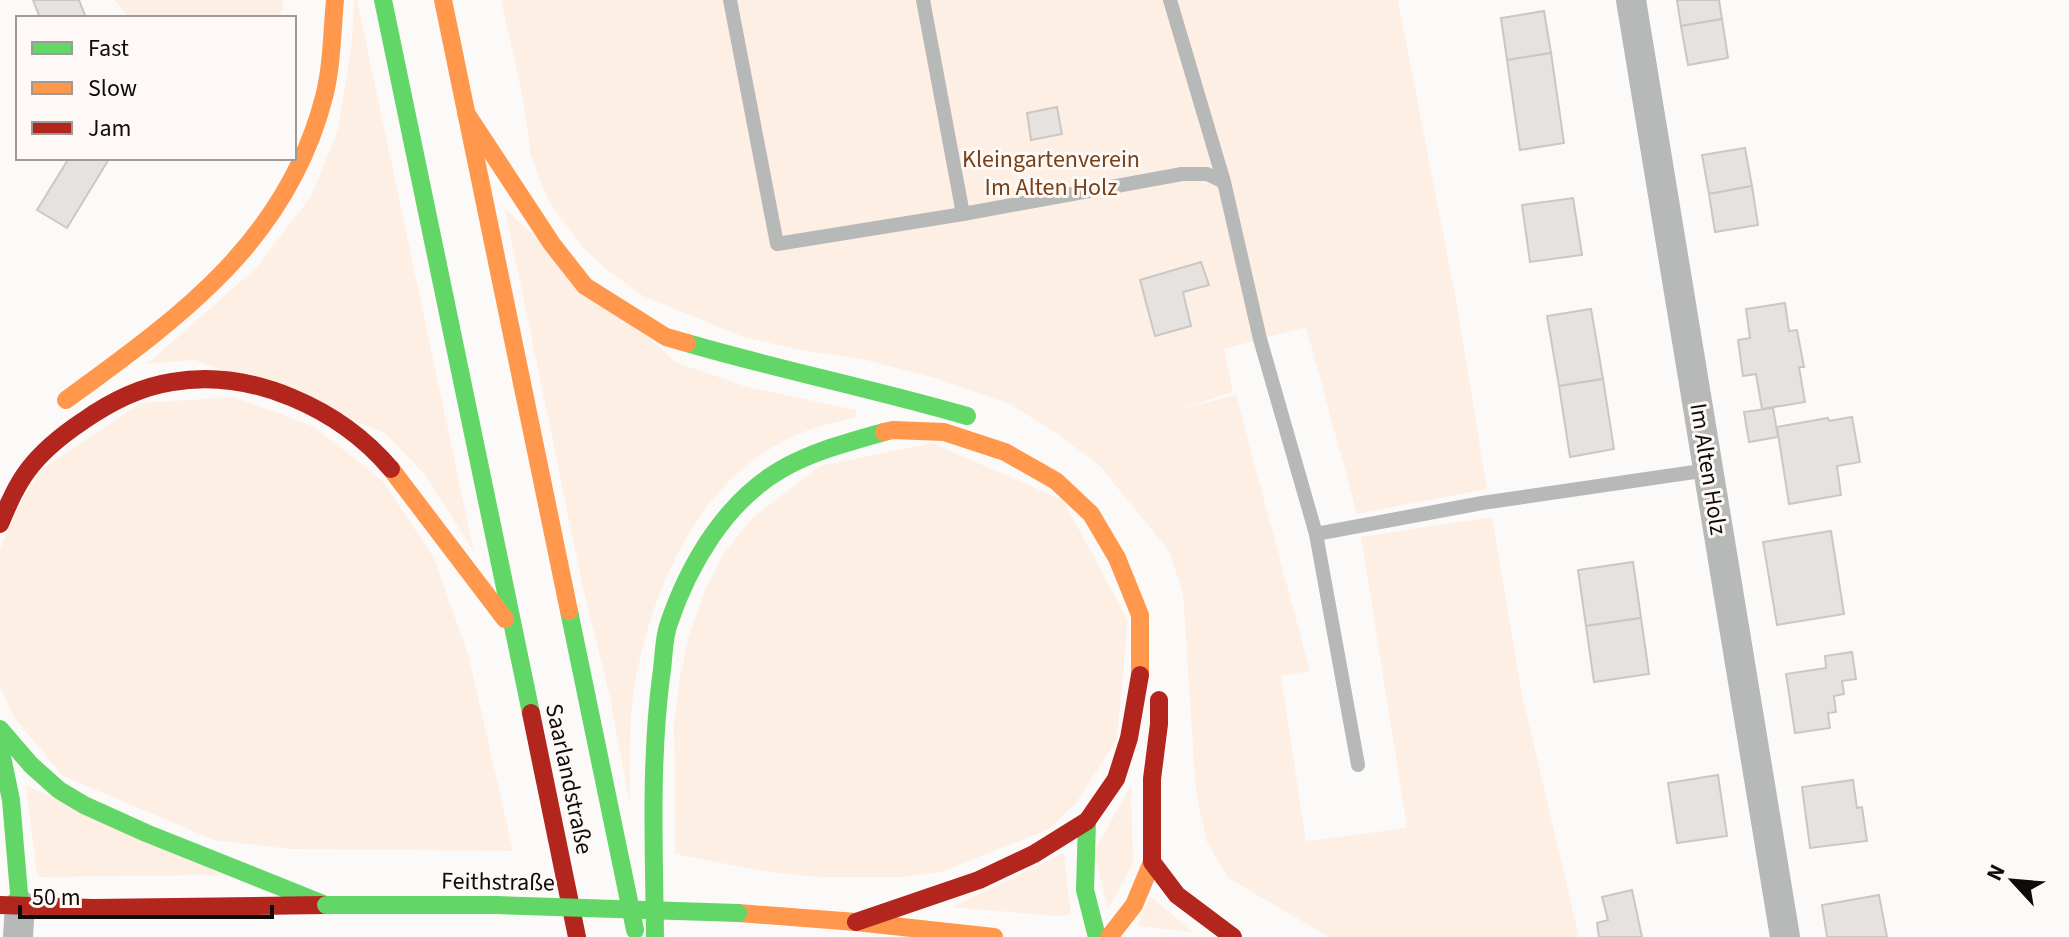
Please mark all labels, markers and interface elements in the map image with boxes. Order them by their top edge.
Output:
legend [16,16,296,160]
text: Fast [88,31,129,66]
text: Slow [88,71,137,106]
text: Jam [88,111,132,146]
park label: Kleingartenverein Im Alten Holz [962,142,1140,205]
street label: Im Alten Holz [1680,401,1736,537]
street label: Saarlandstraße [536,700,602,858]
north arrow [1973,841,2053,921]
text: N [1978,859,2014,886]
street label: Feithstraße [441,864,555,900]
scale bar [20,869,272,919]
text: 50 m [32,880,81,915]

